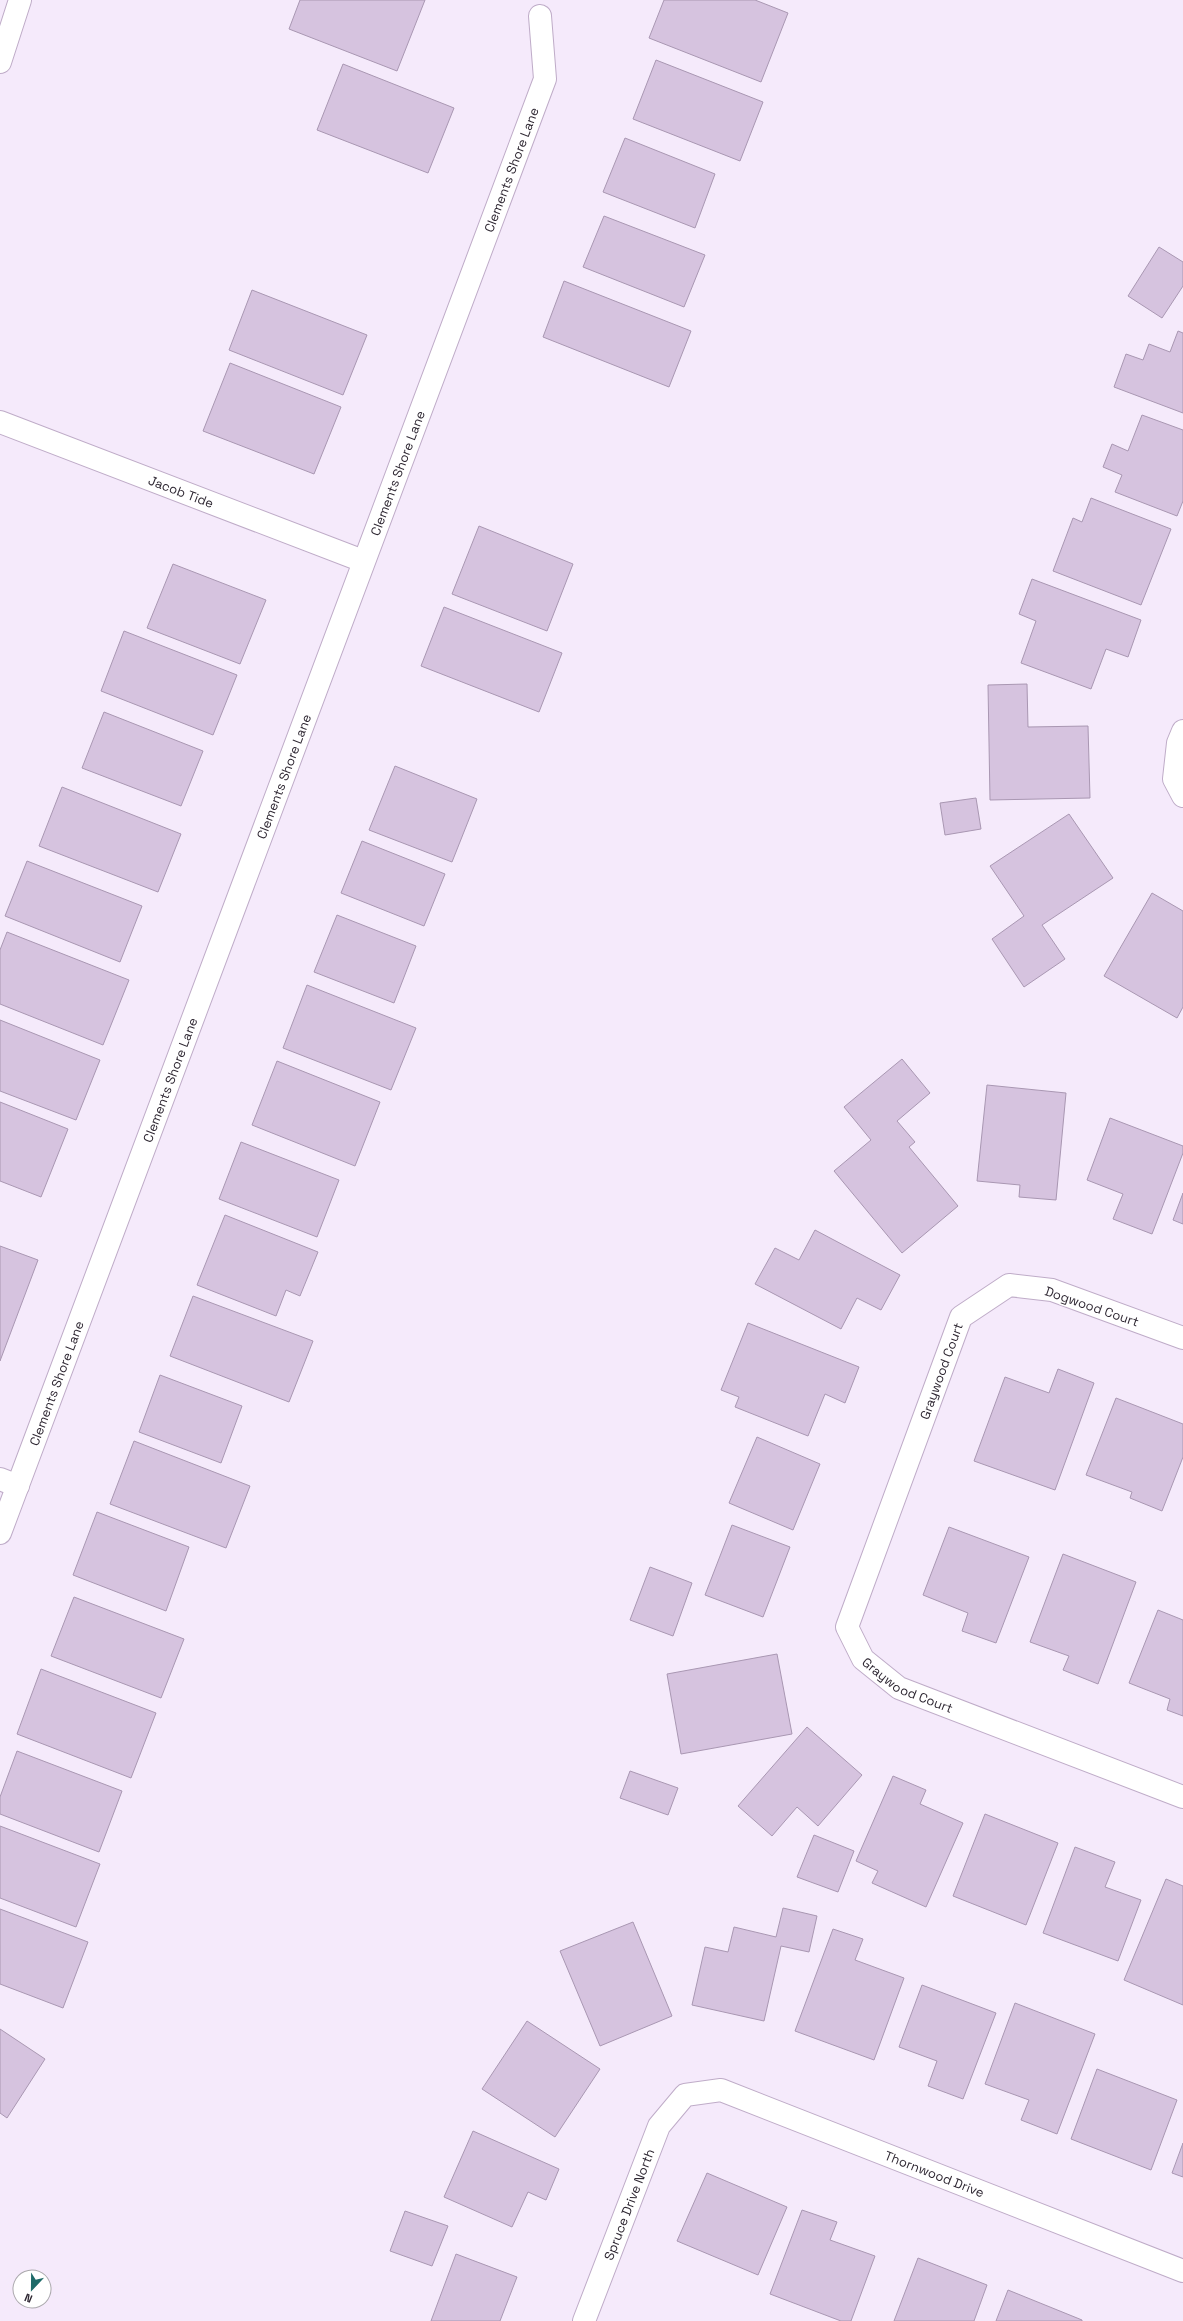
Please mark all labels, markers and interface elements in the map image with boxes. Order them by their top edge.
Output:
street label: Clements Shore Lane [480,105,543,235]
street label: Clements Shore Lane [367,408,429,538]
street label: Jacob Tide [146,472,216,512]
street label: Clements Shore Lane [253,712,315,841]
street label: Clements Shore Lane [139,1015,201,1145]
street label: Dogwood Court [1043,1282,1141,1331]
street label: Clements Shore Lane [25,1319,88,1448]
street label: Graywood Court [916,1320,967,1422]
street label: Graywood Court [858,1654,955,1717]
street label: Spruce Drive North [600,2146,658,2263]
street label: Thornwood Drive [882,2147,987,2201]
north arrow [12,2269,52,2309]
text: N [22,2290,34,2306]

